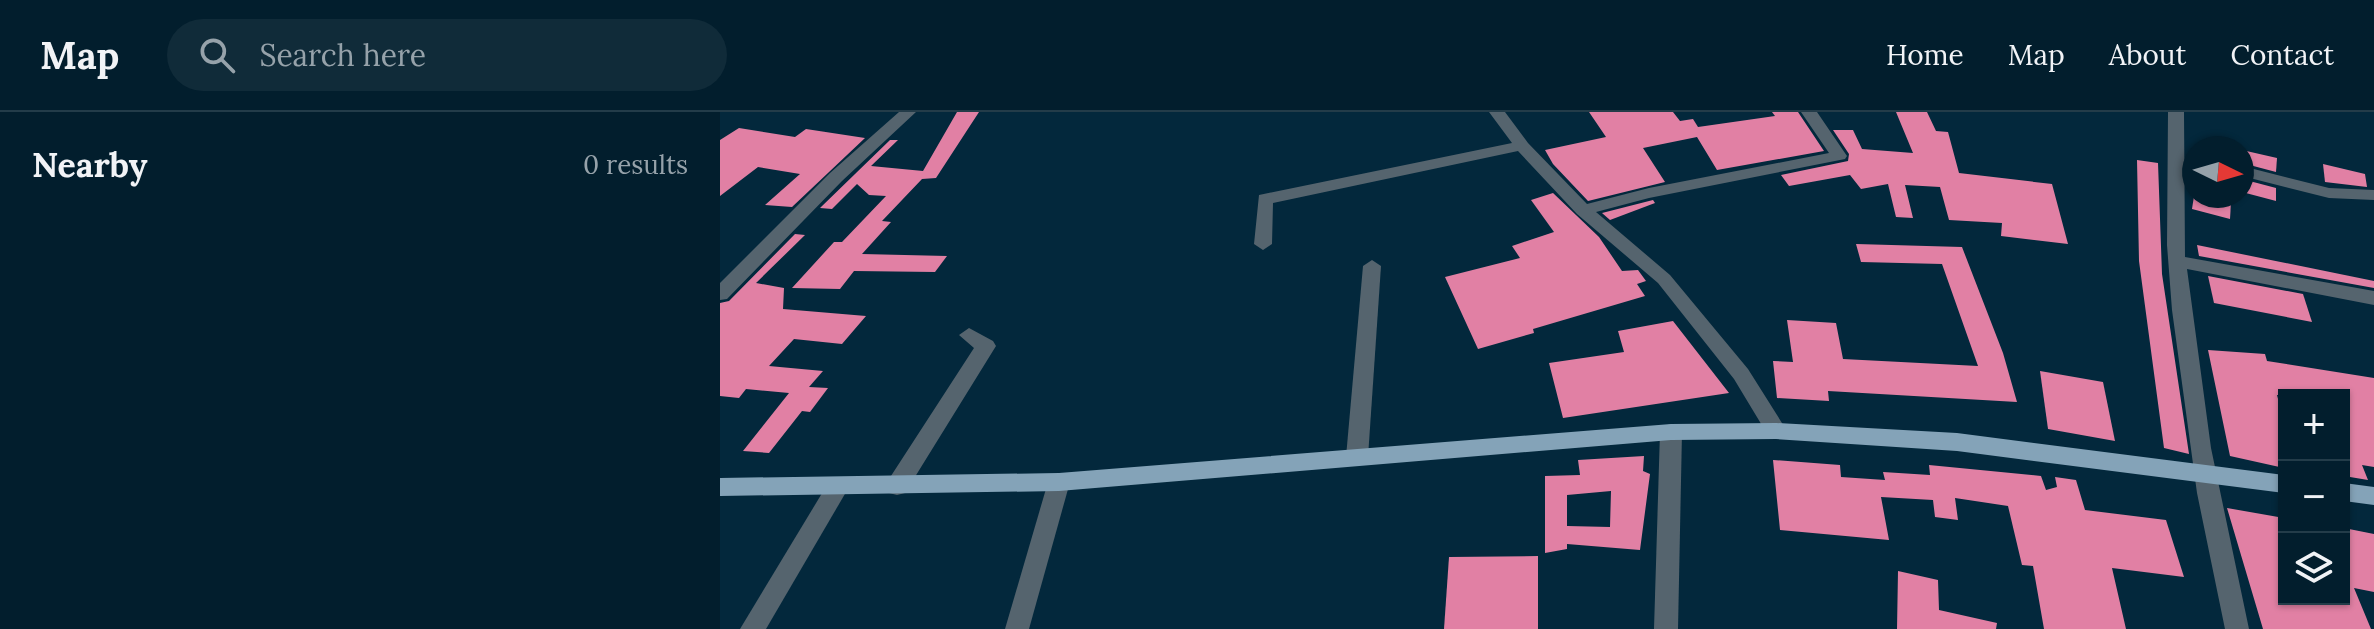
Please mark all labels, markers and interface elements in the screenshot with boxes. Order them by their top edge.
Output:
search box [167,19,727,91]
text: Map [40,31,119,79]
icon: search [195,33,239,77]
text: Search here [259,36,426,74]
text: Home [1886,37,1964,73]
text: Map [2008,37,2065,73]
text: About [2109,37,2186,73]
text: Contact [2230,37,2334,73]
north arrow [2182,136,2254,208]
text: Nearby [32,143,148,186]
text: 0 results [583,148,688,181]
map controls [2278,389,2350,605]
button: + [2278,389,2350,461]
button: − [2278,461,2350,533]
button: layers [2278,533,2350,605]

